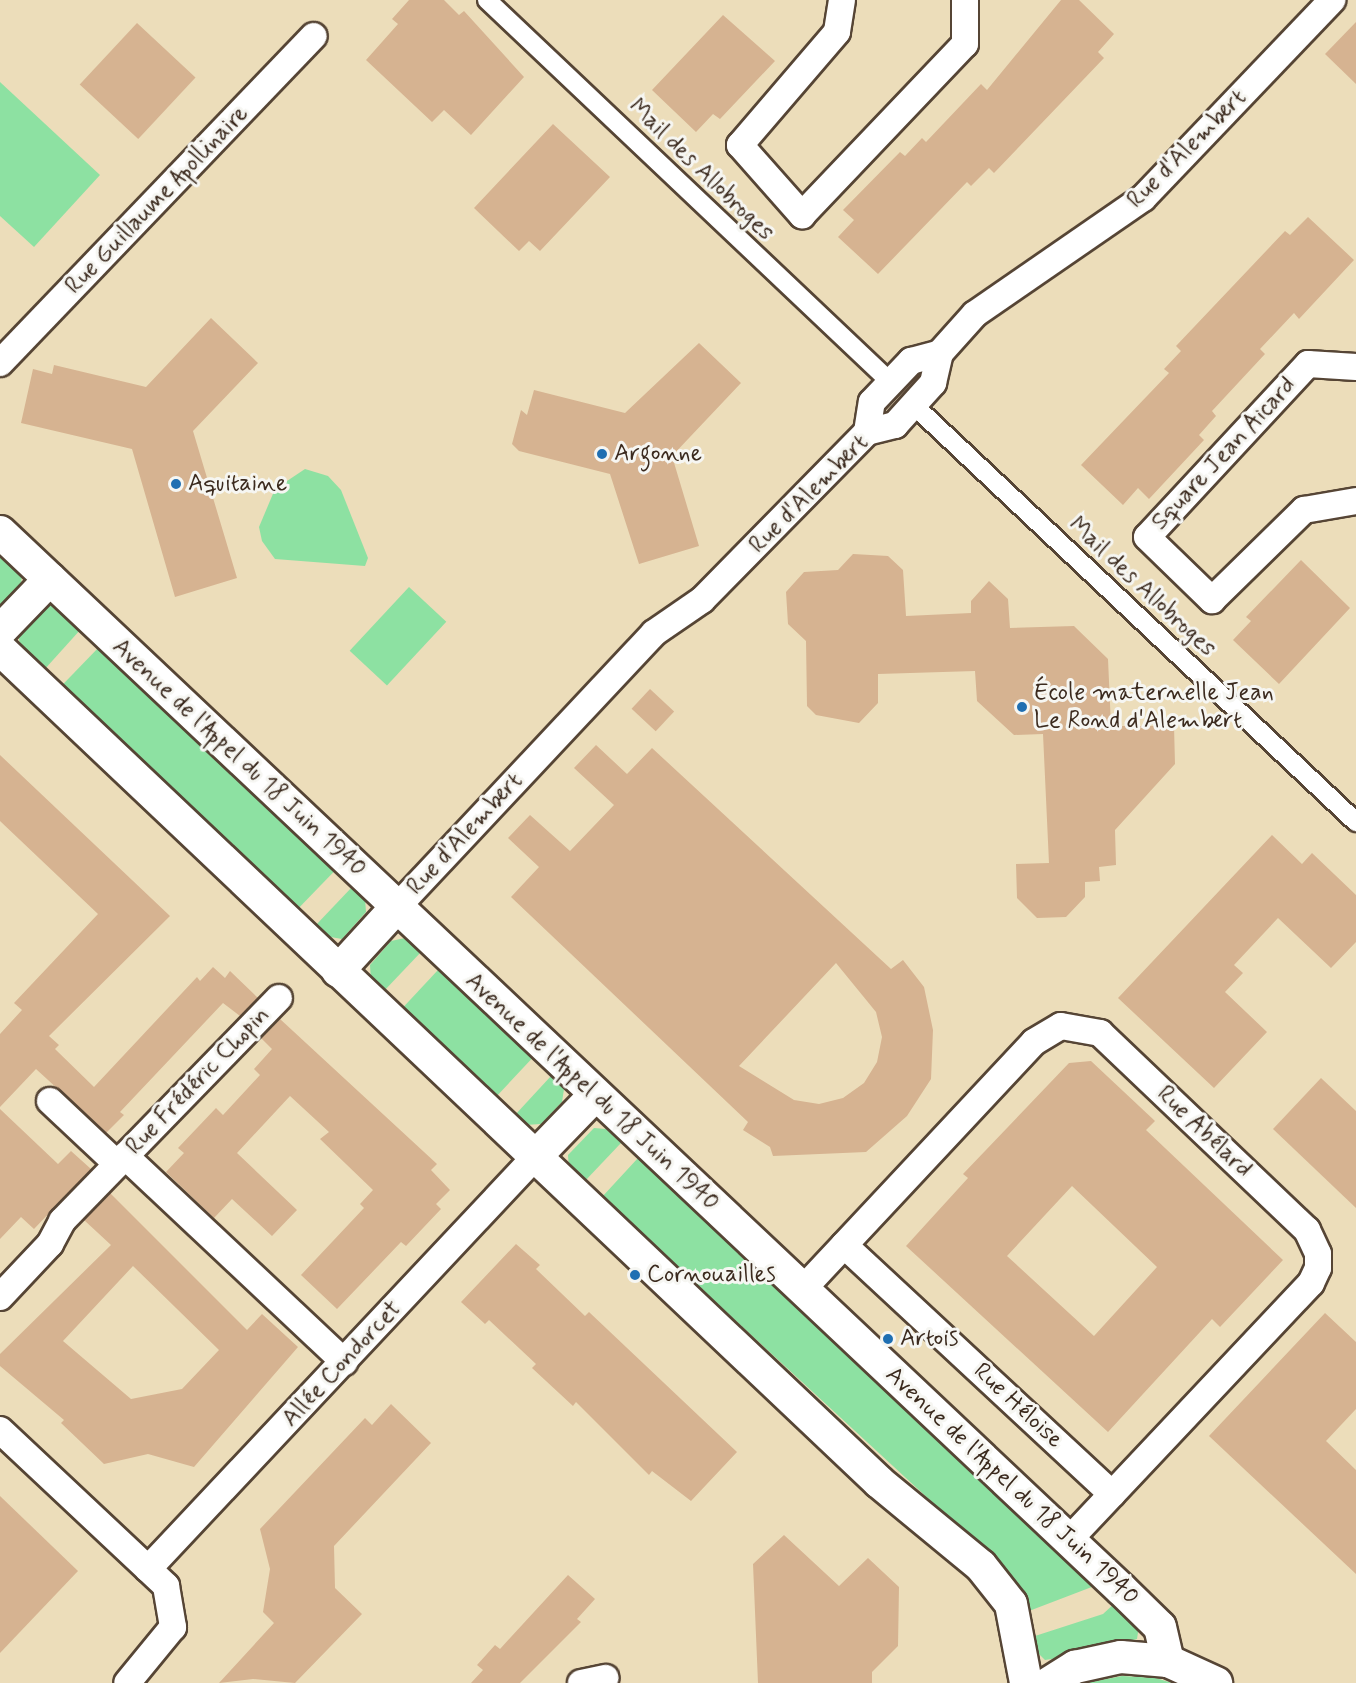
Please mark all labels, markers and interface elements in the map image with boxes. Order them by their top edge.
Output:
street label: Rue d'Alembert [1121,83,1253,215]
street label: Mail des Allobroges [622,93,780,247]
street label: Rue Guillaume Apollinaire [60,101,254,299]
street label: Square Jean Aicard [1145,370,1303,538]
street label: Rue d'Alembert [743,428,875,560]
place label: Argonne [614,440,702,468]
marker: Argonne [595,447,609,461]
place label: Aquitaine [188,470,287,498]
marker: Aquitaine [169,477,183,491]
street label: Mail des Allobroges [1062,511,1222,663]
street label: Avenue de l'Appel du 18 Juin 1940 [105,632,373,884]
place label: École maternelle Jean Le Rond d'Alembert [1034,679,1256,735]
marker: École maternelle Jean Le Rond d'Alembert [1015,700,1029,714]
street label: Rue d'Alembert [401,767,529,901]
street label: Avenue de l'Appel du 18 Juin 1940 [458,966,726,1218]
street label: Rue Frédéric Chopin [119,1000,277,1162]
street label: Rue Abélard [1151,1080,1257,1184]
place label: Cornouailles [647,1261,776,1289]
marker: Cornouailles [628,1268,642,1282]
street label: Allée Condorcet [276,1295,408,1433]
place label: Artois [900,1325,958,1353]
marker: Artois [881,1332,895,1346]
street label: Rue Héloise [967,1357,1069,1455]
street label: Avenue de l'Appel du 18 Juin 1940 [878,1360,1146,1612]

